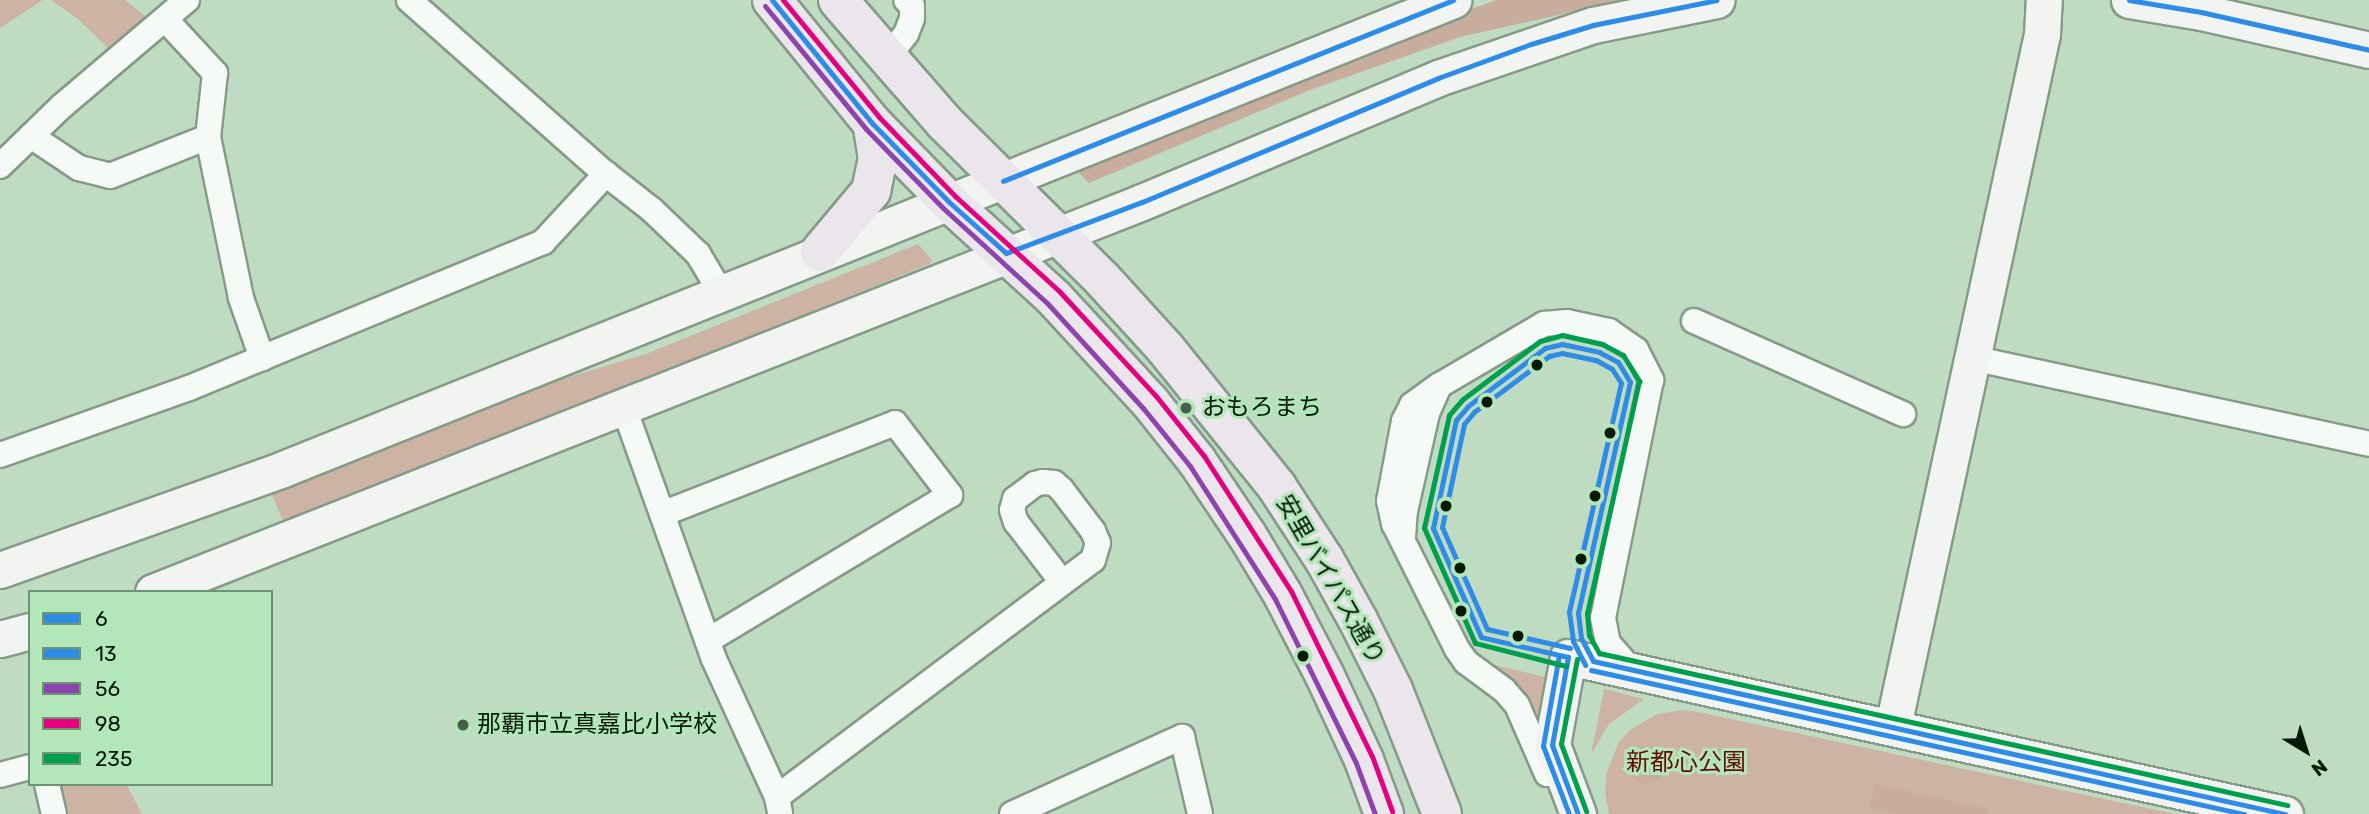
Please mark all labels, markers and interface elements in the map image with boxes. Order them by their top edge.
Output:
unlabelled marker [1530,358,1544,372]
place label: おもろまち [1202,394,1322,422]
unlabelled marker [1480,395,1494,409]
marker: おもろまち [1176,398,1196,418]
unlabelled marker [1603,426,1617,440]
unlabelled marker [1588,489,1602,503]
street label: 安里バイパス通り [1270,490,1390,670]
unlabelled marker [1439,499,1453,513]
unlabelled marker [1574,552,1588,566]
unlabelled marker [1453,561,1467,575]
legend [28,590,273,786]
unlabelled marker [1454,604,1468,618]
text: 6 [95,606,108,631]
unlabelled marker [1511,629,1525,643]
text: 13 [95,641,117,666]
unlabelled marker [1296,649,1310,663]
text: 56 [95,676,120,701]
text: 98 [95,711,121,736]
place label: 那覇市立真嘉比小学校 [477,711,717,739]
north arrow [2271,716,2341,786]
marker: 那覇市立真嘉比小学校 [455,717,471,733]
text: 235 [95,746,132,771]
park label: 新都心公園 [1626,749,1746,777]
text: N [2307,755,2332,781]

